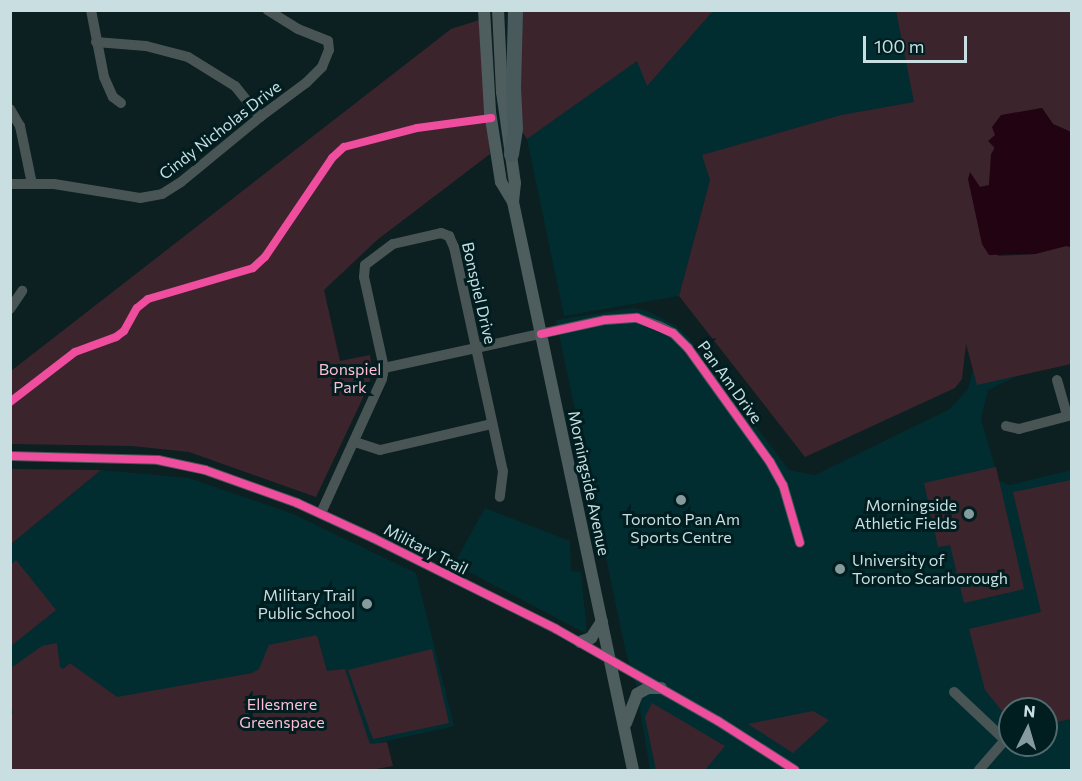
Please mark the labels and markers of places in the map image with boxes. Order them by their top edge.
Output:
marker: Toronto Pan Am Sports Centre [674,493,688,507]
place label: Morningside Athletic Fields [855,495,957,533]
marker: Morningside Athletic Fields [962,507,976,521]
place label: Toronto Pan Am Sports Centre [622,509,740,547]
place label: University of Toronto Scarborough [852,550,1008,588]
marker: University of Toronto Scarborough [833,562,847,576]
place label: Military Trail Public School [258,585,355,623]
marker: Military Trail Public School [360,597,374,611]

